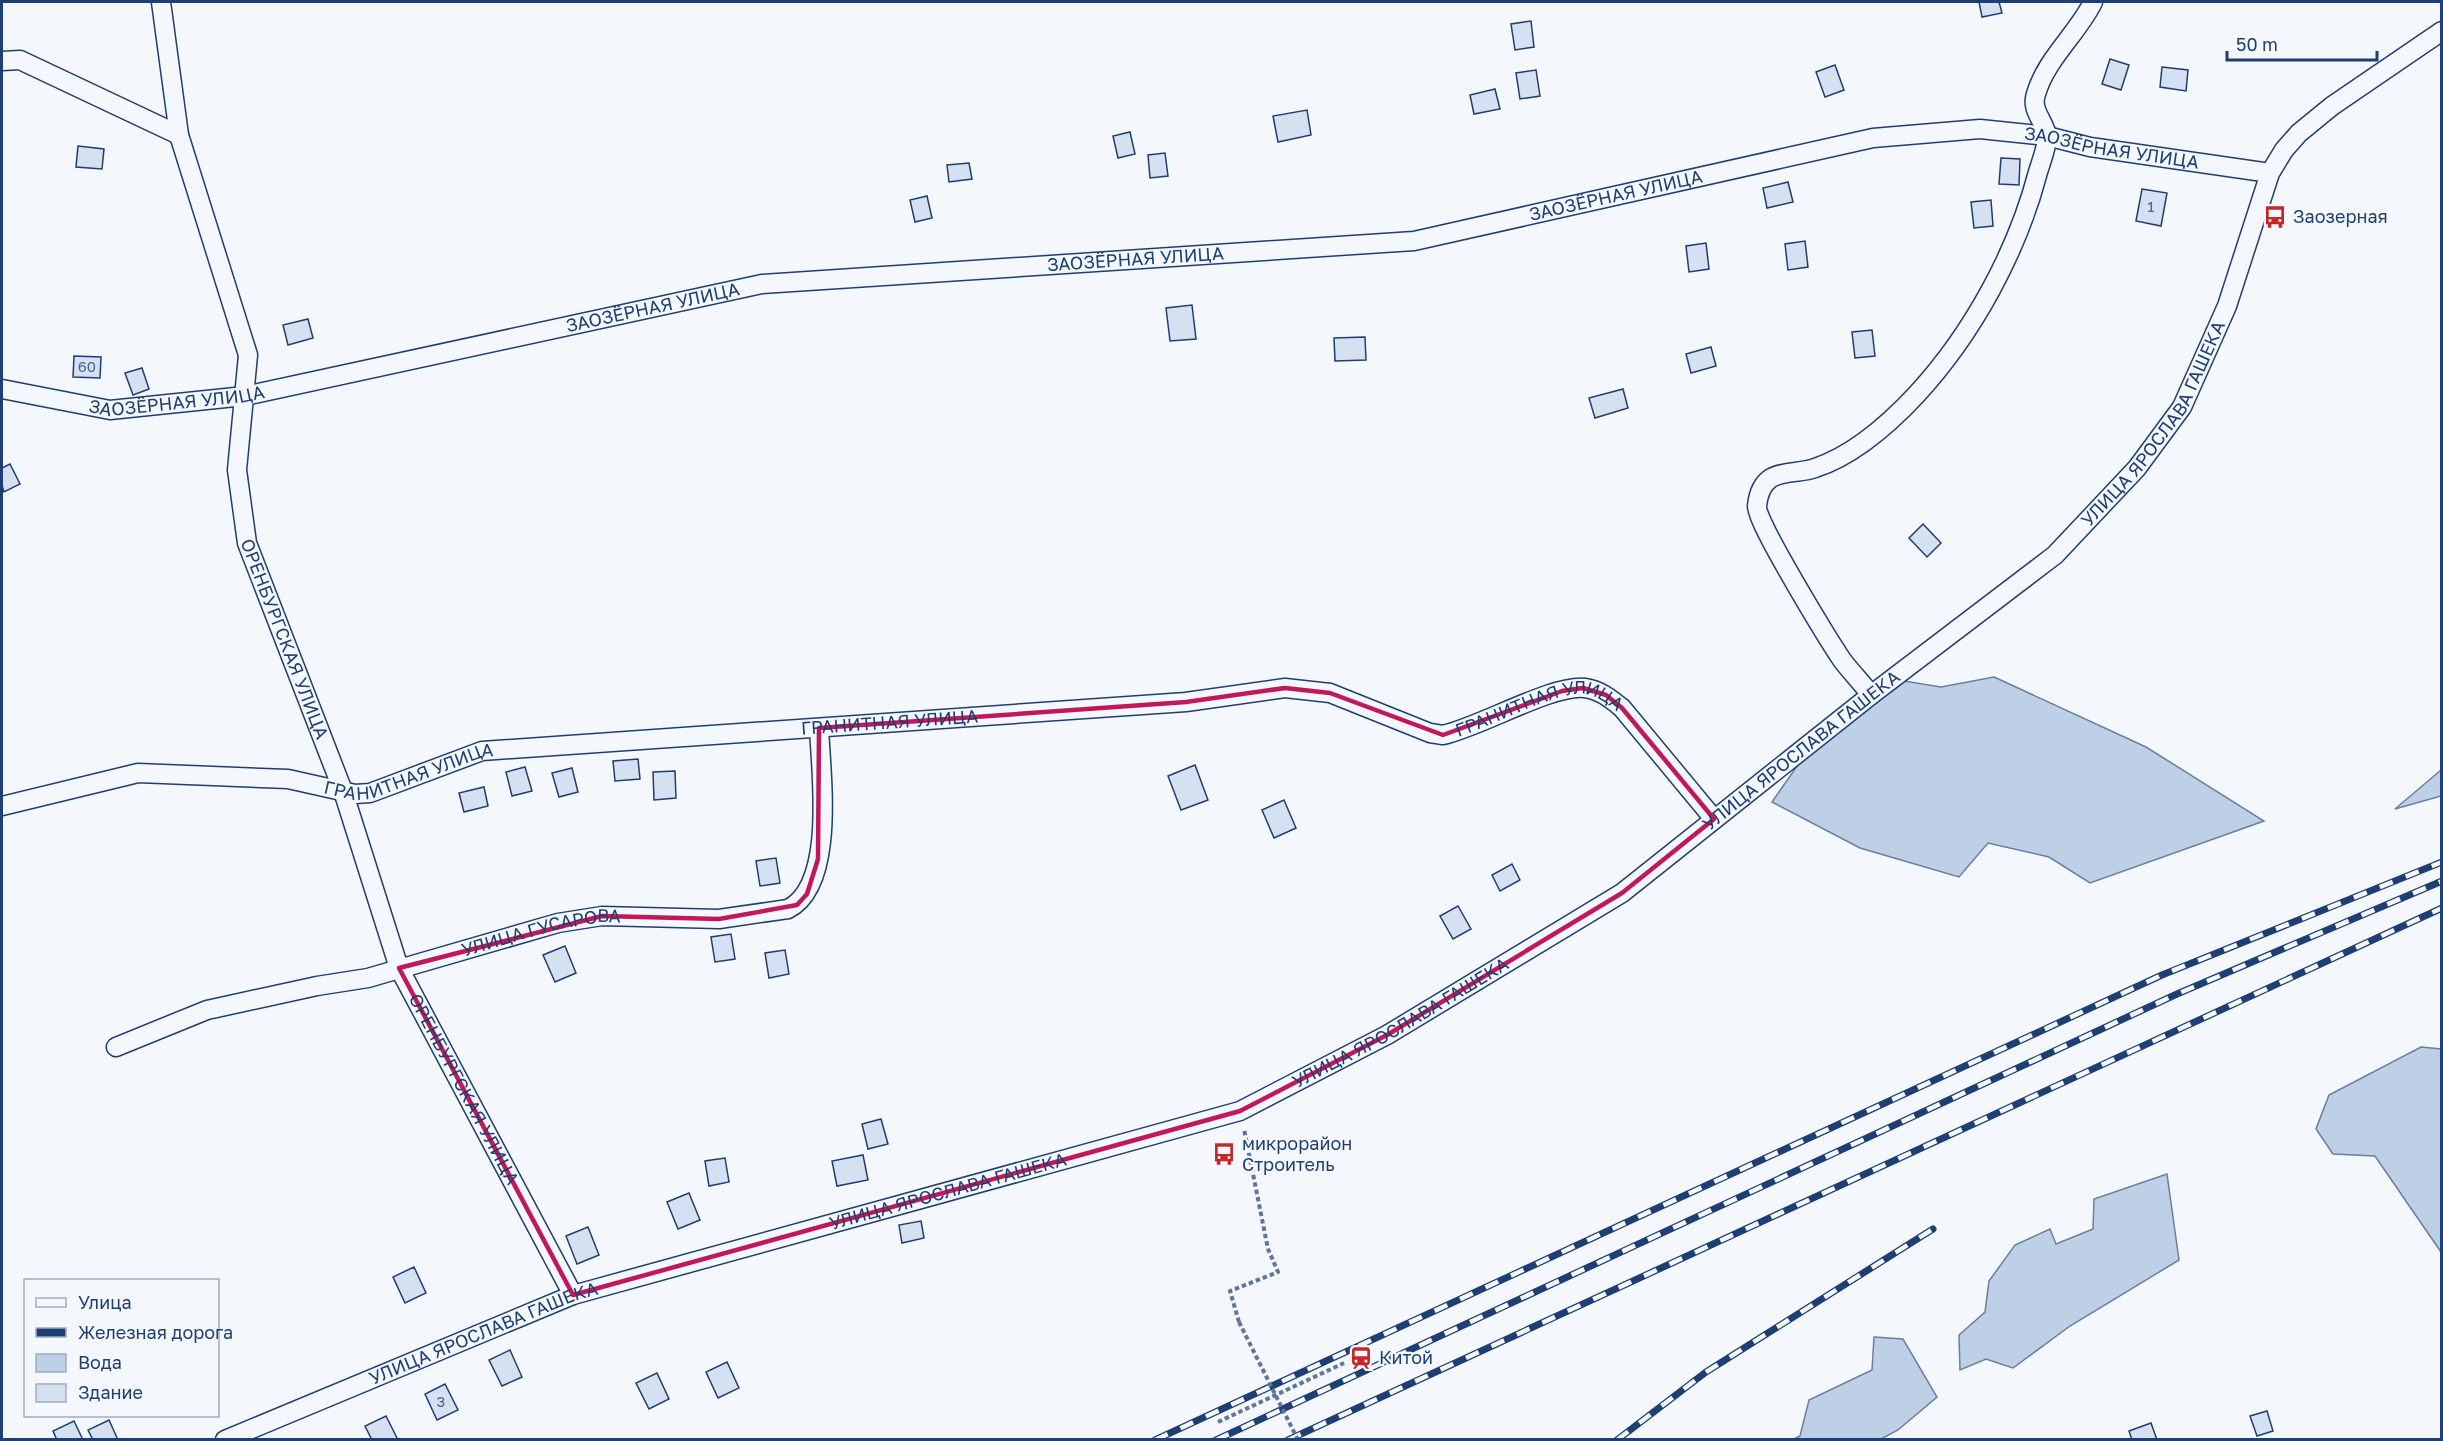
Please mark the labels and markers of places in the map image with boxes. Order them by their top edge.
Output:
bus stop icon: Заозерная [2262,204,2288,230]
place label: Заозерная [2293,205,2388,227]
place label: микрорайон Строитель [1242,1132,1352,1175]
bus stop icon: микрорайон Строитель [1211,1141,1237,1167]
station icon: Китой [1348,1345,1374,1371]
place label: Китой [1379,1346,1433,1368]

